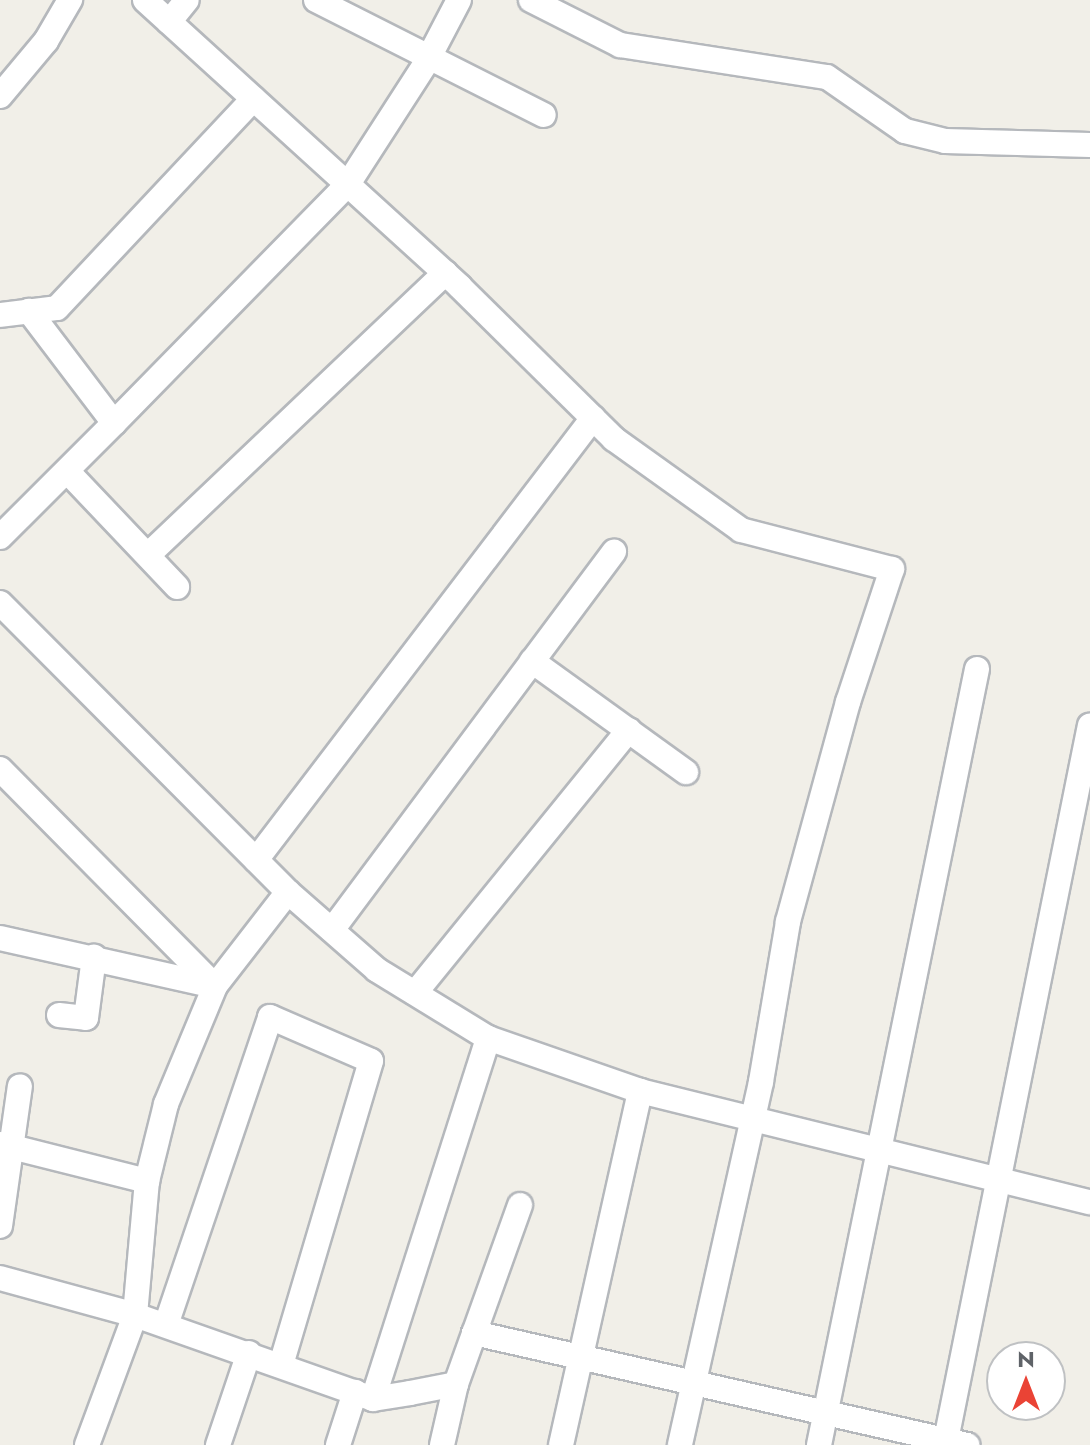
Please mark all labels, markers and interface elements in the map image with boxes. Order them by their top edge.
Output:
north arrow [986,1341,1066,1421]
text: N [1017,1343,1035,1375]

